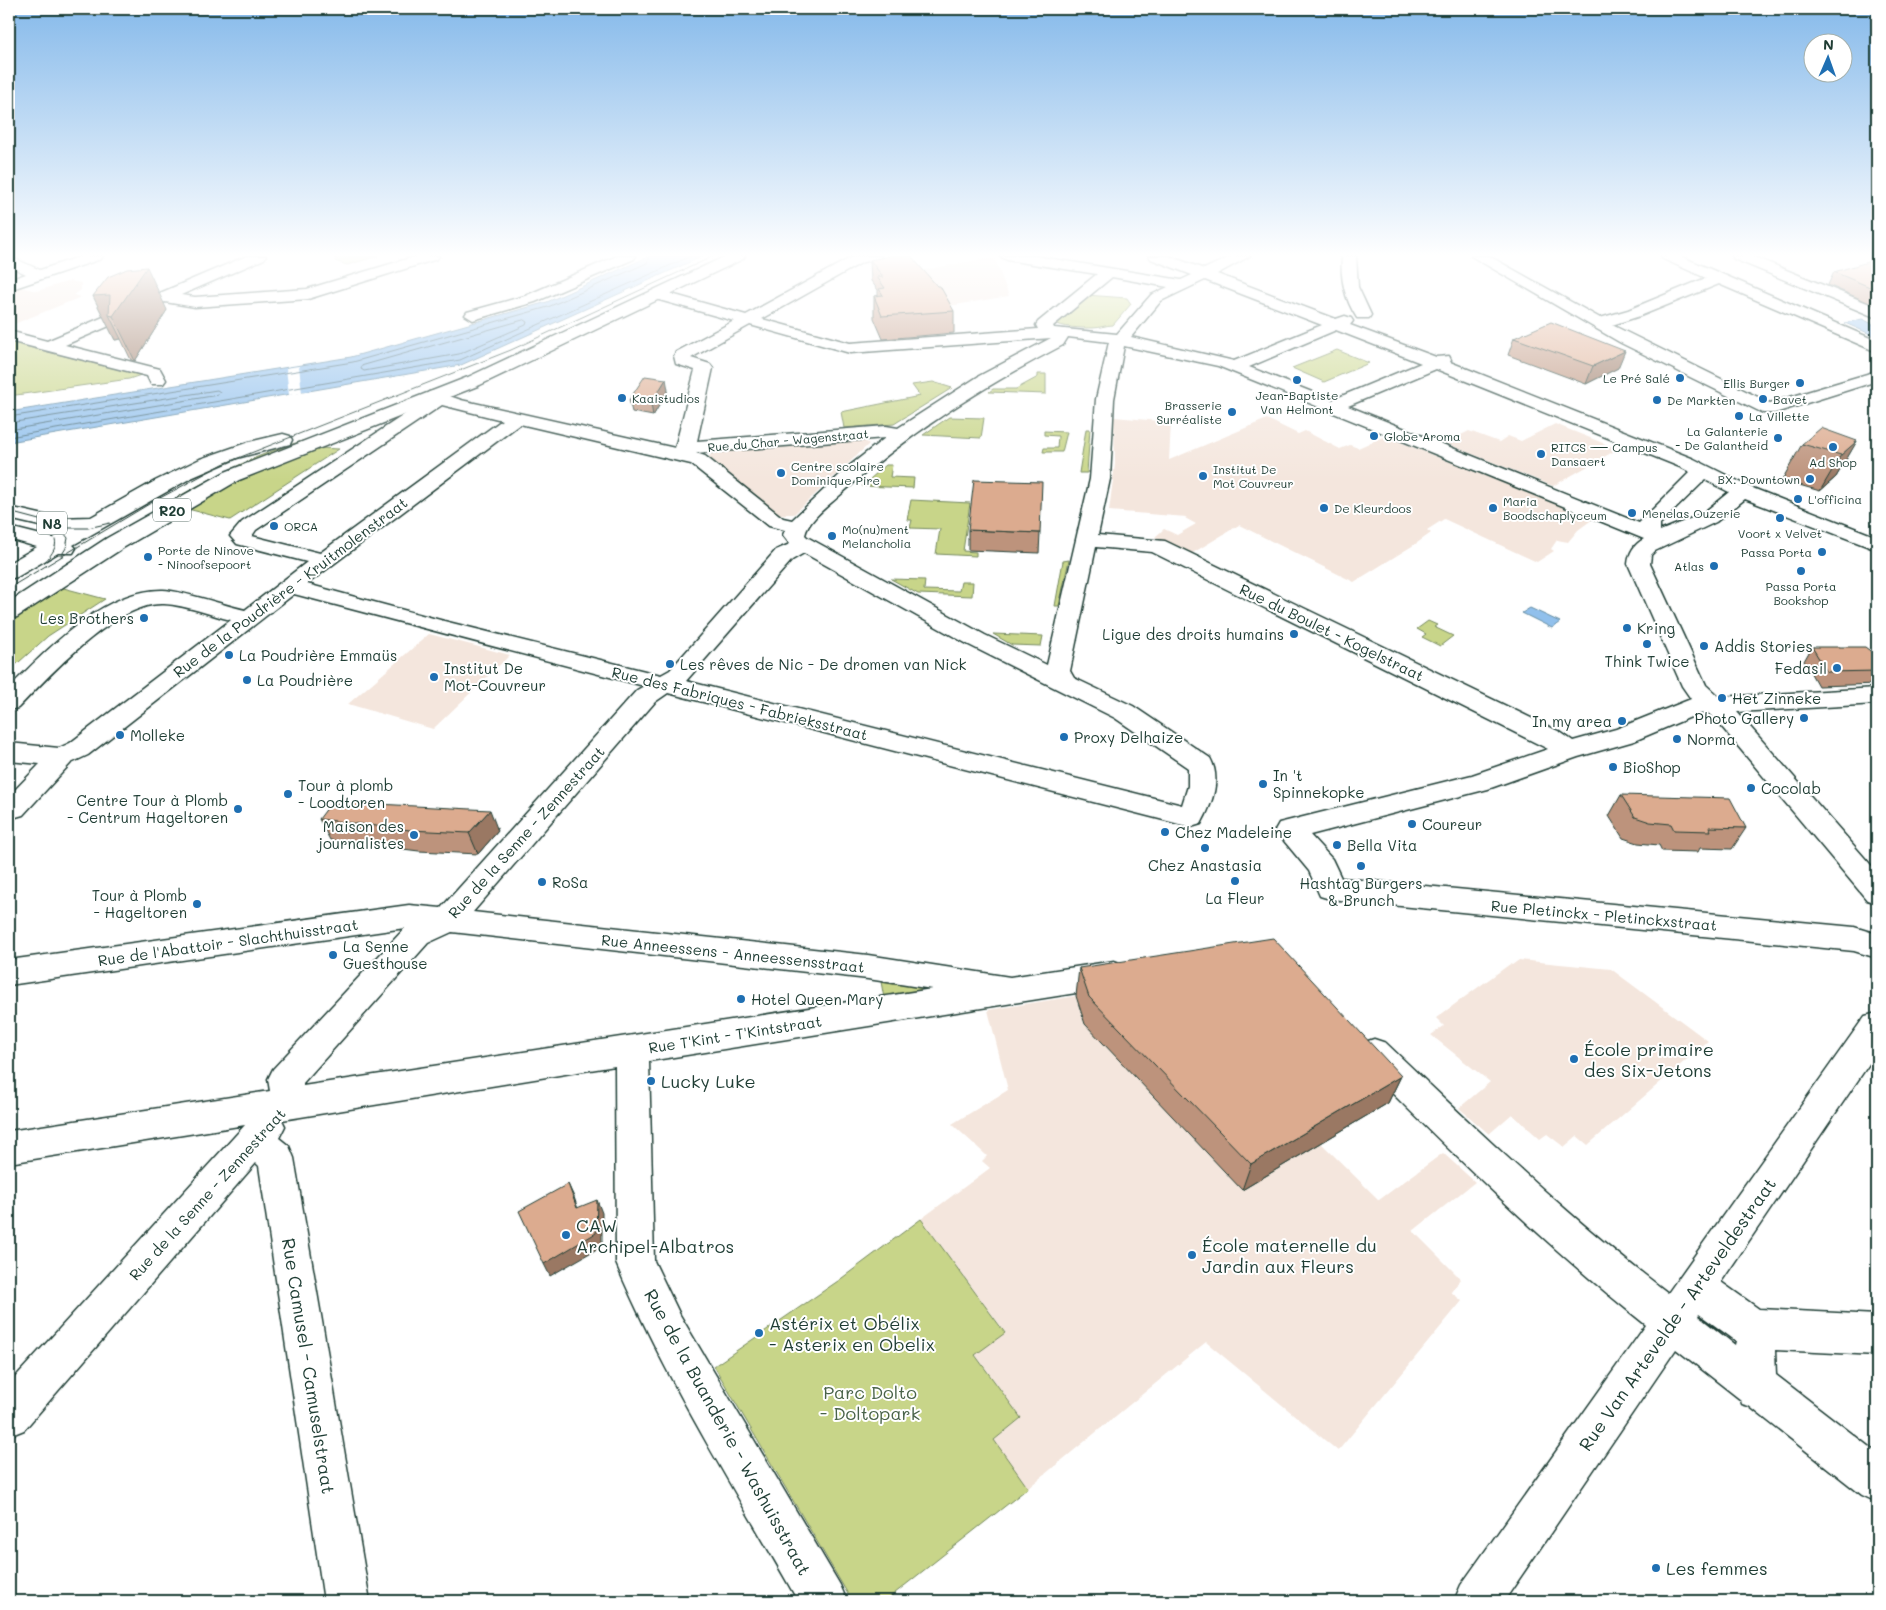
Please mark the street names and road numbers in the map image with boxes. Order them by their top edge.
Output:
street label: Rue du Char - Wagenstraat [707,425,869,455]
street label: Rue de la Poudrière - Kruitmolenstraat [169,492,411,682]
road number: R20 [153,498,191,522]
road number: N8 [37,512,67,534]
street label: Rue du Boulet - Kogelstraat [1236,579,1428,685]
street label: Rue des Fabriques - Fabrieksstraat [610,661,870,745]
street label: Rue de la Senne - Zennestraat [443,742,609,922]
street label: Rue Pletinckx - Pletinckxstraat [1490,895,1718,935]
street label: Rue de l'Abattoir - Slachthuisstraat [97,914,359,970]
street label: Rue Anneessens - Anneessensstraat [600,929,866,977]
street label: Rue T'Kint - T'Kintstraat [647,1010,823,1058]
street label: Rue de la Senne - Zennestraat [124,1104,290,1284]
street label: Rue Van Artevelde - Arteveldestraat [1573,1173,1781,1455]
street label: Rue Camusel - Camuselstraat [277,1236,341,1496]
street label: Rue de la Buanderie - Washuisstraat [639,1285,817,1579]

